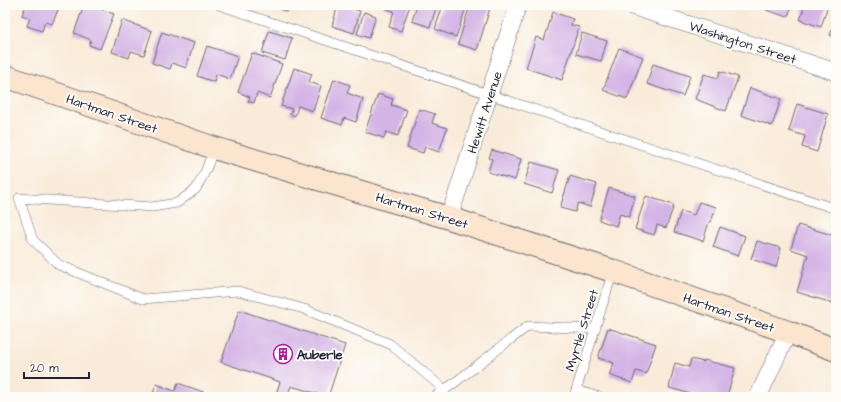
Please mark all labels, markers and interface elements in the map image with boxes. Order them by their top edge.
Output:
street label: Washington Street [687,17,799,70]
street label: Hewitt Avenue [463,69,507,156]
street label: Hartman Street [64,90,160,138]
street label: Hartman Street [373,188,471,234]
street label: Myrtle Street [561,286,604,374]
street label: Hartman Street [681,289,777,337]
building icon: Auberle [272,343,294,365]
place label: Auberle [297,346,343,364]
scale bar [24,354,89,380]
text: 20 m [30,360,59,377]

